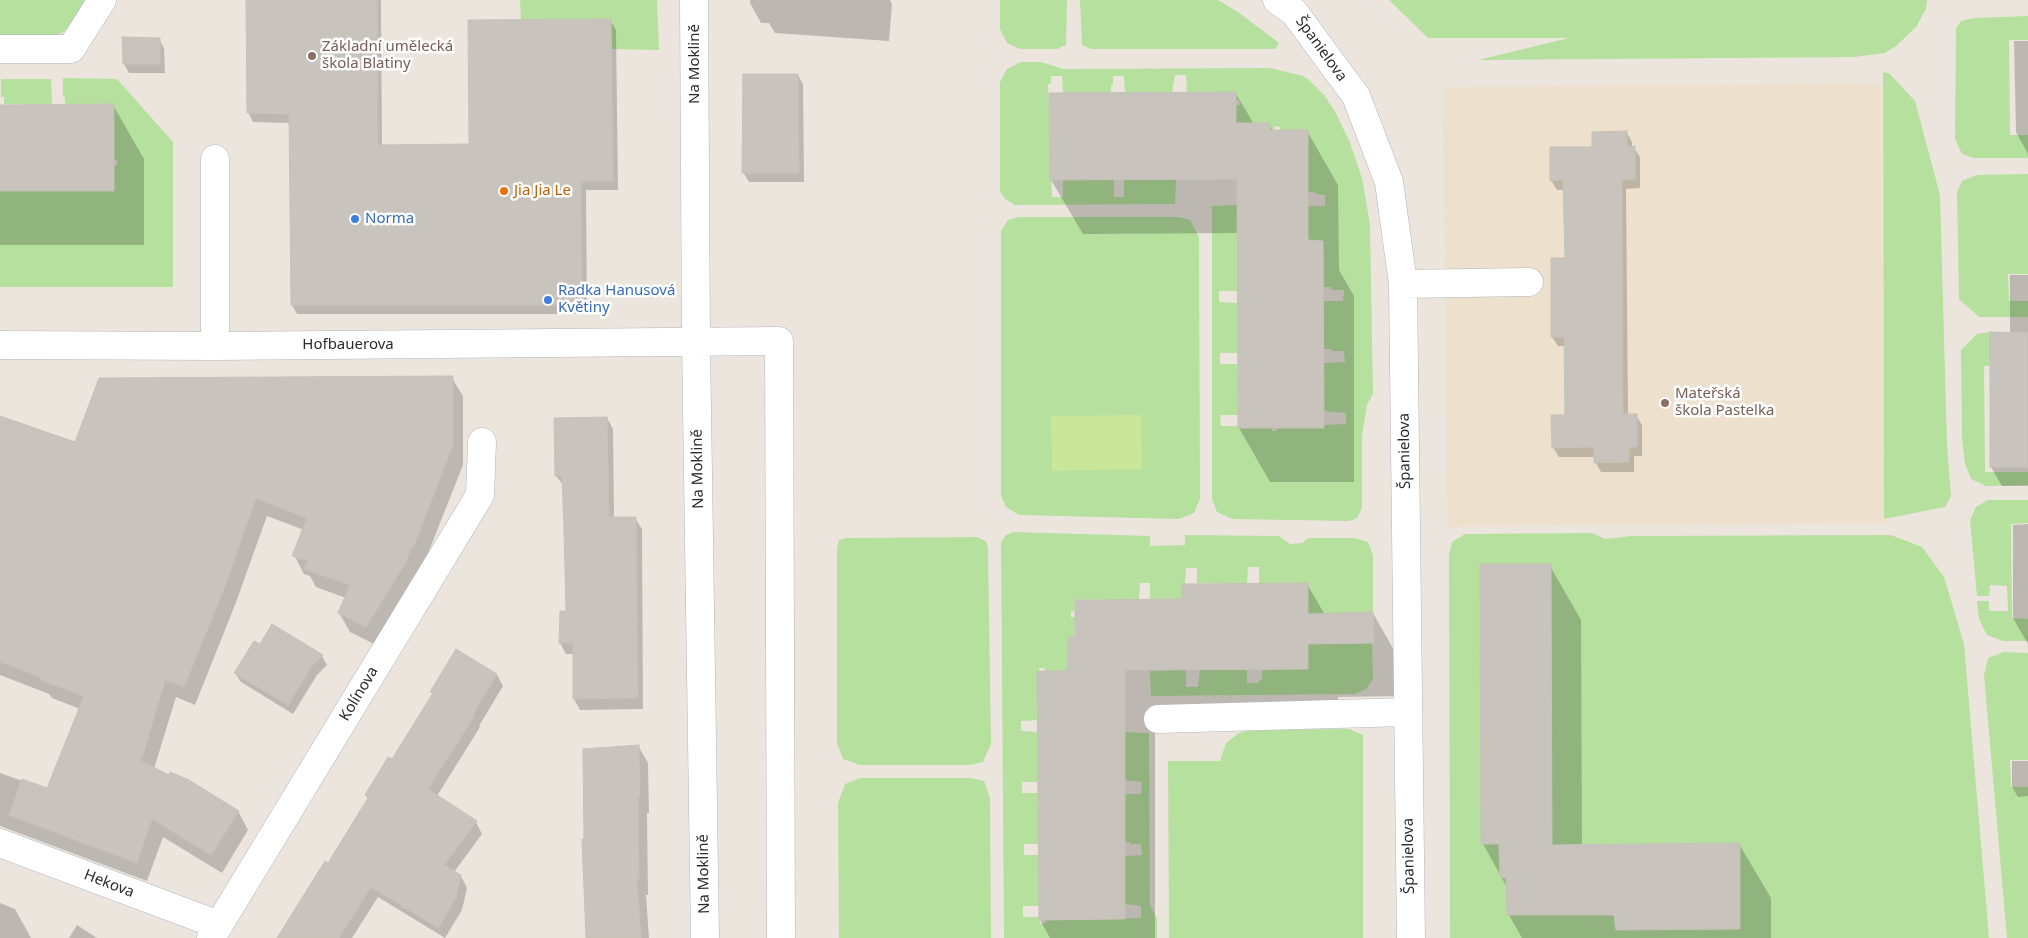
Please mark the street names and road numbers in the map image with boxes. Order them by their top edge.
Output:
street label: Španielova [1291,13,1351,85]
street label: Na Moklině [686,24,704,104]
street label: Hofbauerova [302,336,394,354]
street label: Španielova [1395,413,1415,489]
street label: Na Moklině [688,429,708,509]
street label: Kolínova [336,664,382,724]
street label: Španielova [1399,818,1419,894]
street label: Na Moklině [694,834,714,914]
street label: Hekova [81,866,137,902]

